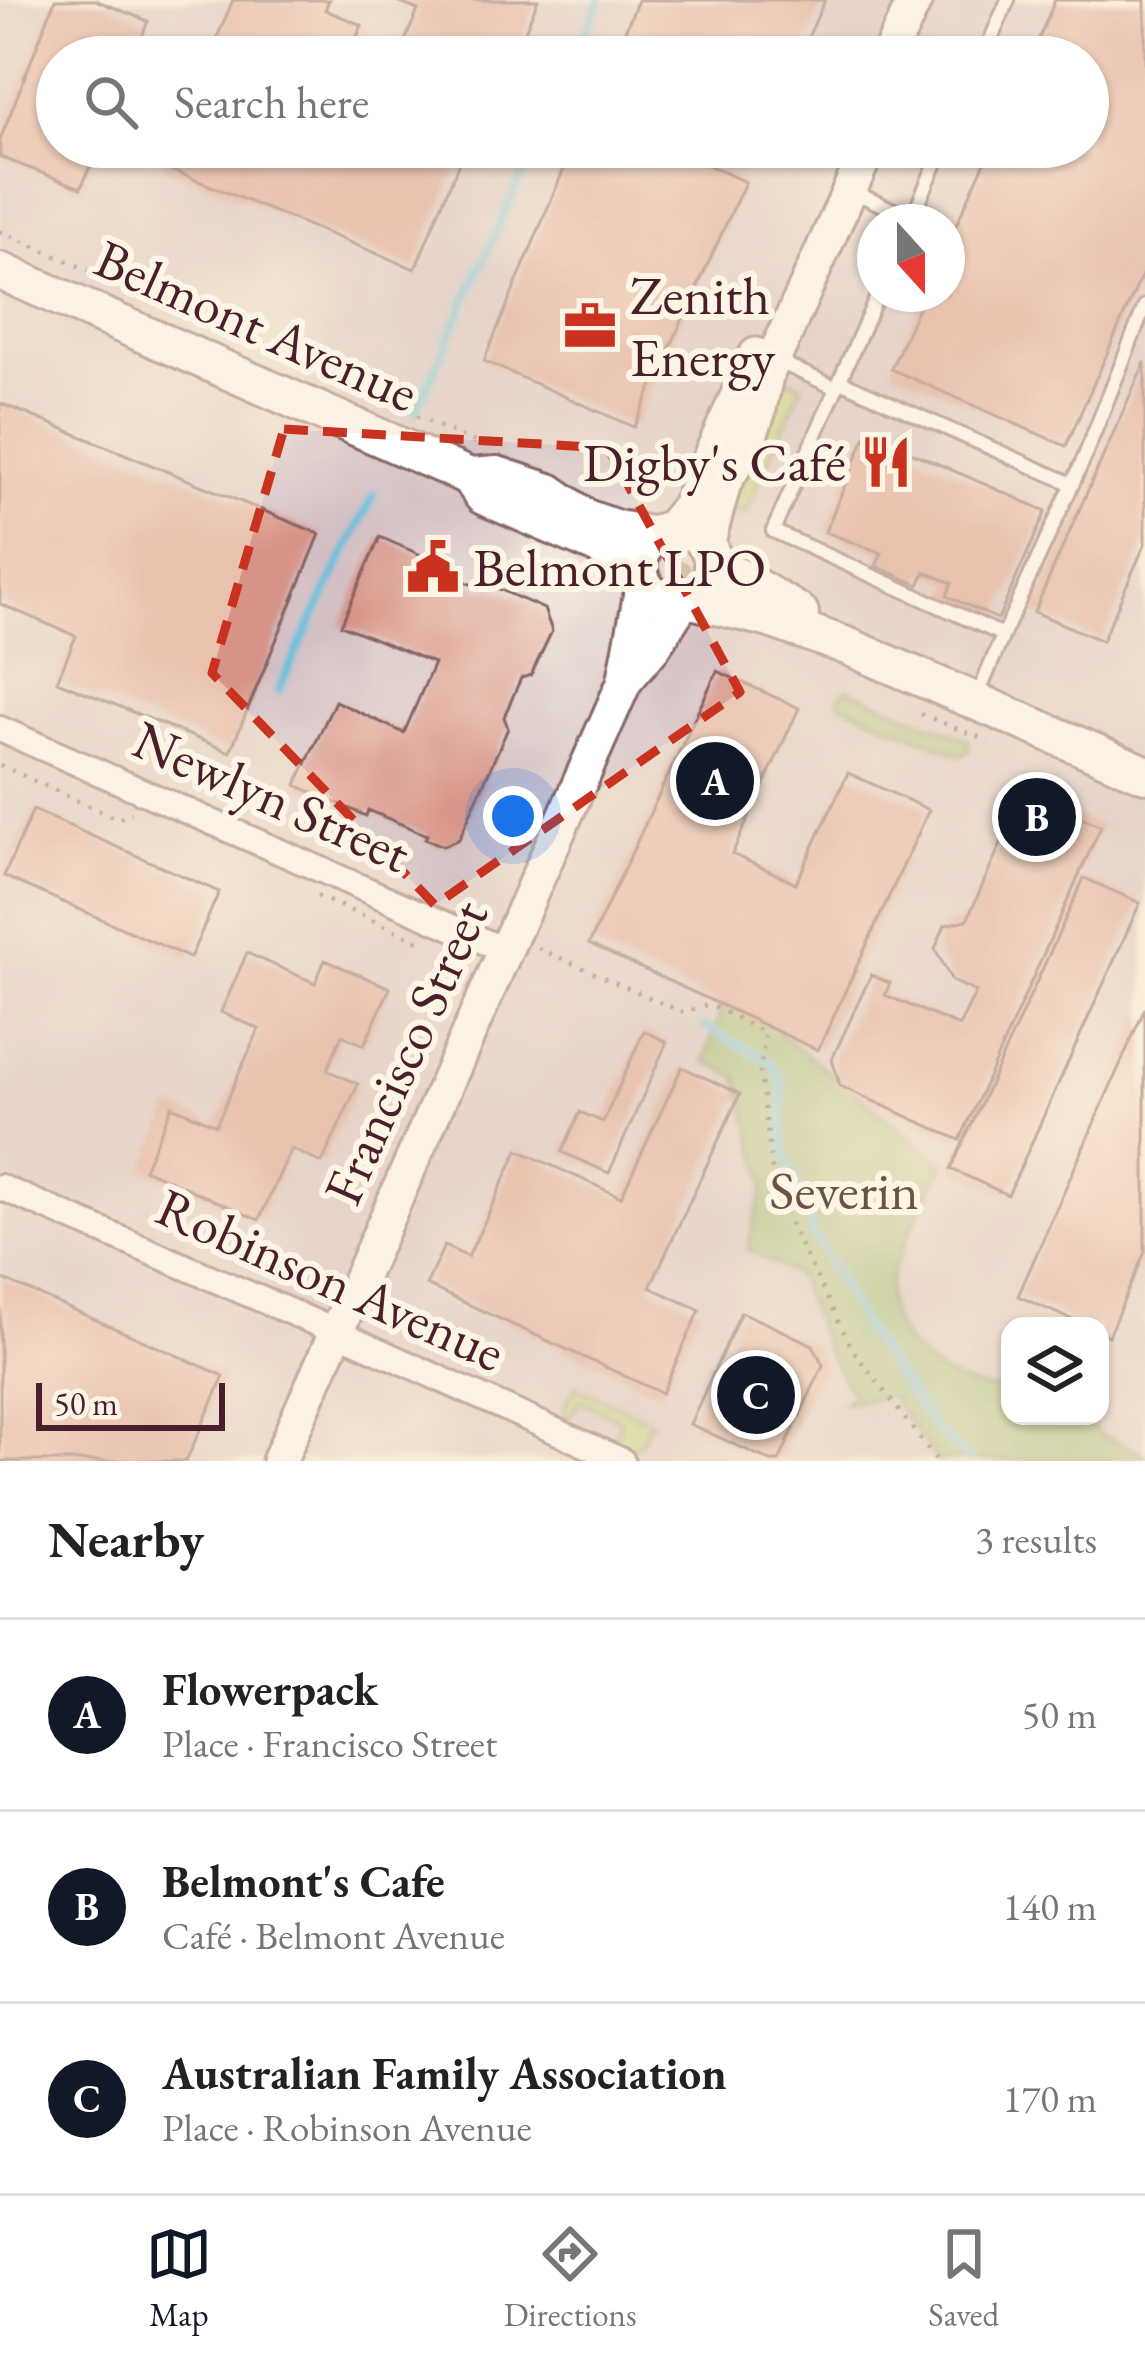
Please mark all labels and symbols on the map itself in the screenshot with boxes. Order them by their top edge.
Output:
north arrow [857,204,965,312]
street label: Belmont Avenue [85,223,429,427]
place label: Zenith Energy [630,260,776,392]
office icon: Zenith Energy [561,297,619,355]
place label: Digby's Café [583,427,846,497]
restaurant icon: Digby's Café [857,433,915,491]
place label: Belmont LPO [473,532,766,602]
public building icon: Belmont LPO [404,538,462,596]
street label: Newlyn Street [123,704,421,888]
pin: A [676,736,754,826]
pin: B [998,772,1076,862]
your location [483,786,543,846]
street label: Francisco Street [307,889,503,1215]
park label: Severin [769,1155,919,1225]
street label: Robinson Avenue [146,1171,516,1387]
pin: C [717,1350,795,1440]
scale bar [36,1377,225,1430]

